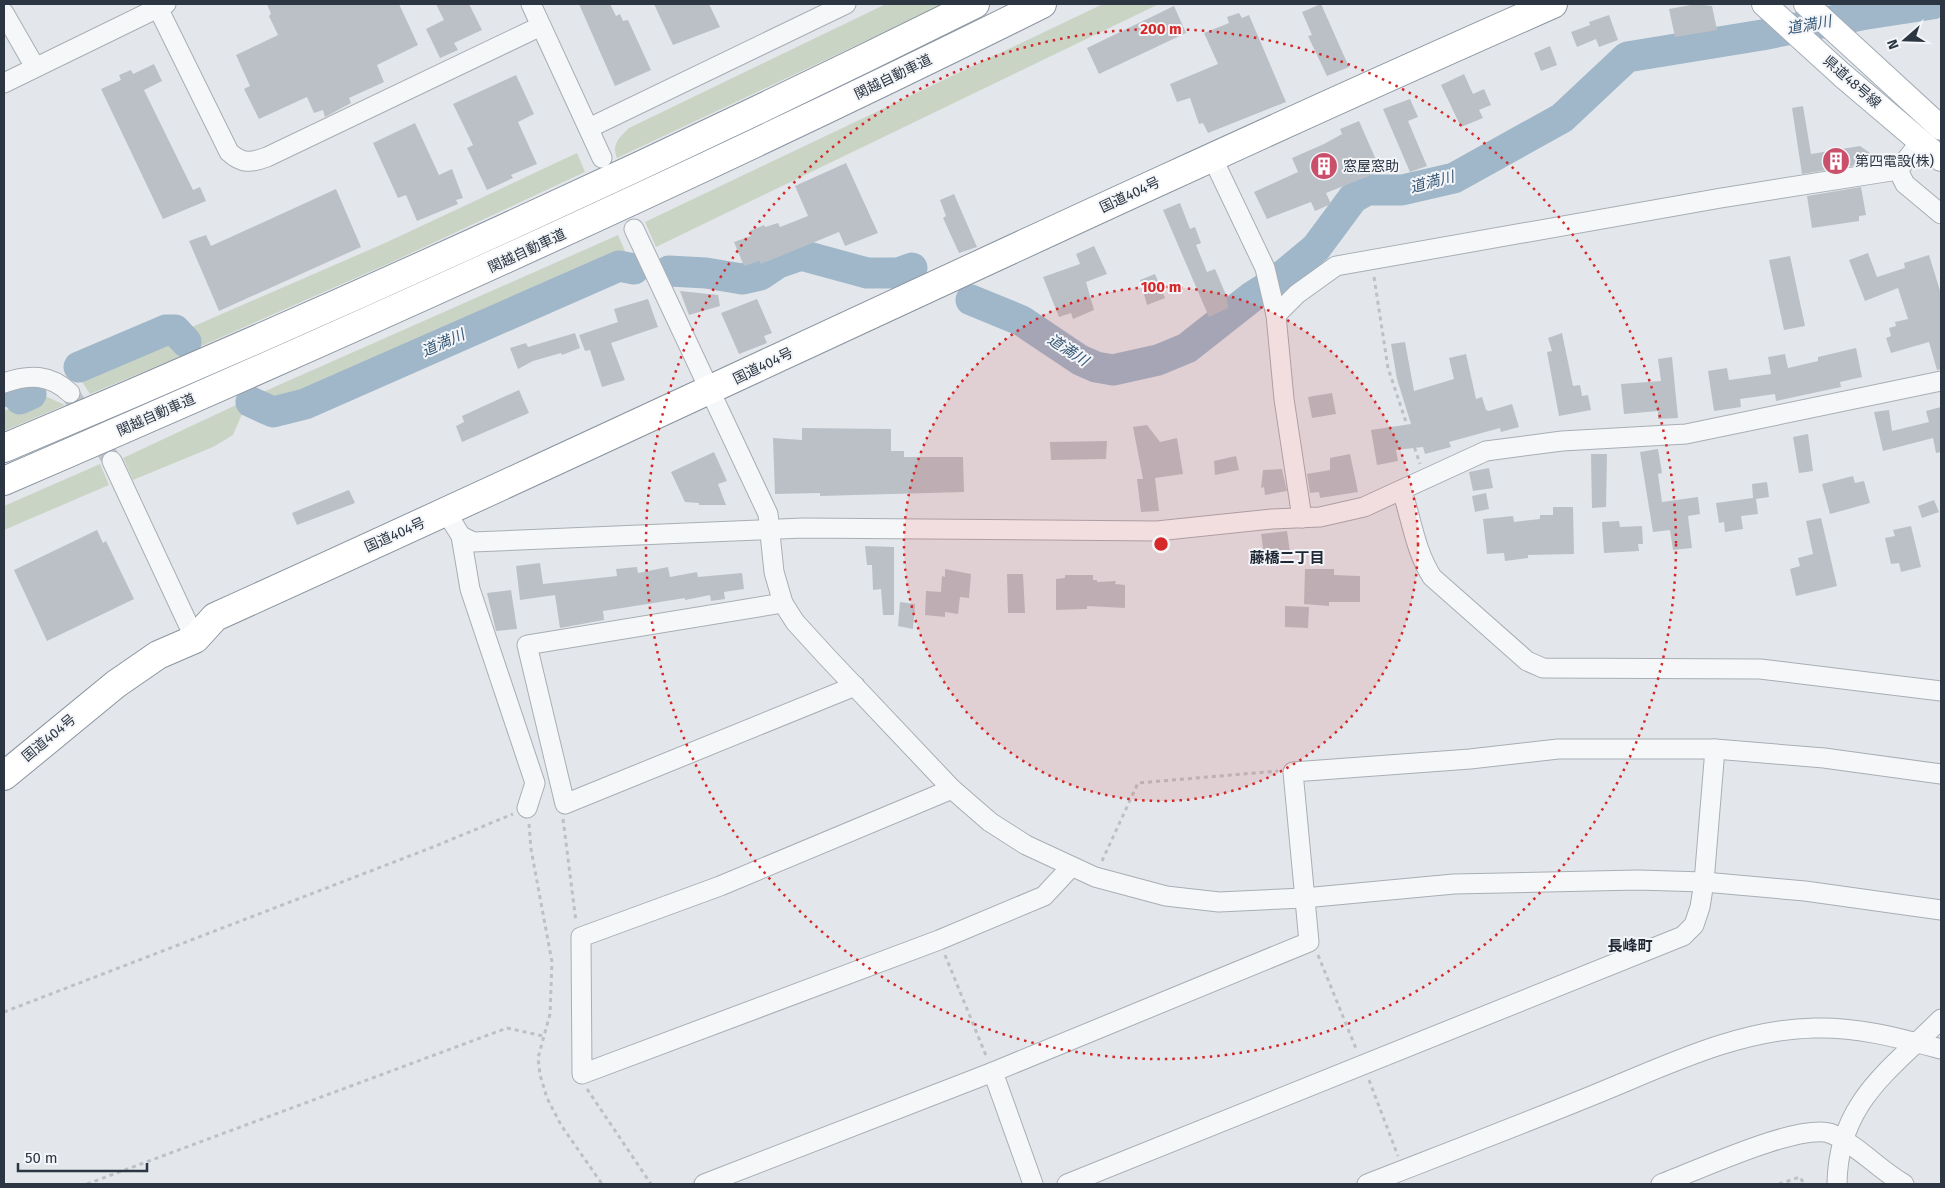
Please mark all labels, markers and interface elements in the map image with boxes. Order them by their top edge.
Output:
water label: 道満川 [1785,12,1835,38]
north arrow [1880,15,1930,65]
text: 200 m [1140,20,1182,38]
text: N [1884,37,1903,52]
street label: 関越自動車道 [852,51,934,103]
street label: 県道48号線 [1820,52,1884,112]
building icon: 第四電設(株) [1821,146,1851,176]
building icon: 窓屋窓助 [1309,151,1339,181]
place label: 第四電設(株) [1855,153,1934,170]
place label: 窓屋窓助 [1343,158,1399,175]
water label: 道満川 [1408,167,1458,197]
street label: 国道404号 [1097,174,1163,216]
street label: 関越自動車道 [485,226,569,276]
text: 100 m [1141,278,1181,296]
water label: 道満川 [419,325,469,360]
water label: 道満川 [1044,330,1093,371]
street label: 国道404号 [730,344,796,388]
street label: 関越自動車道 [114,390,198,440]
street label: 国道404号 [362,514,428,556]
centre of rings [1152,535,1170,553]
district label: 藤橋二丁目 [1249,549,1325,567]
street label: 国道404号 [19,711,79,765]
district label: 長峰町 [1607,937,1653,955]
scale bar [18,1140,146,1172]
text: 50 m [25,1149,58,1167]

